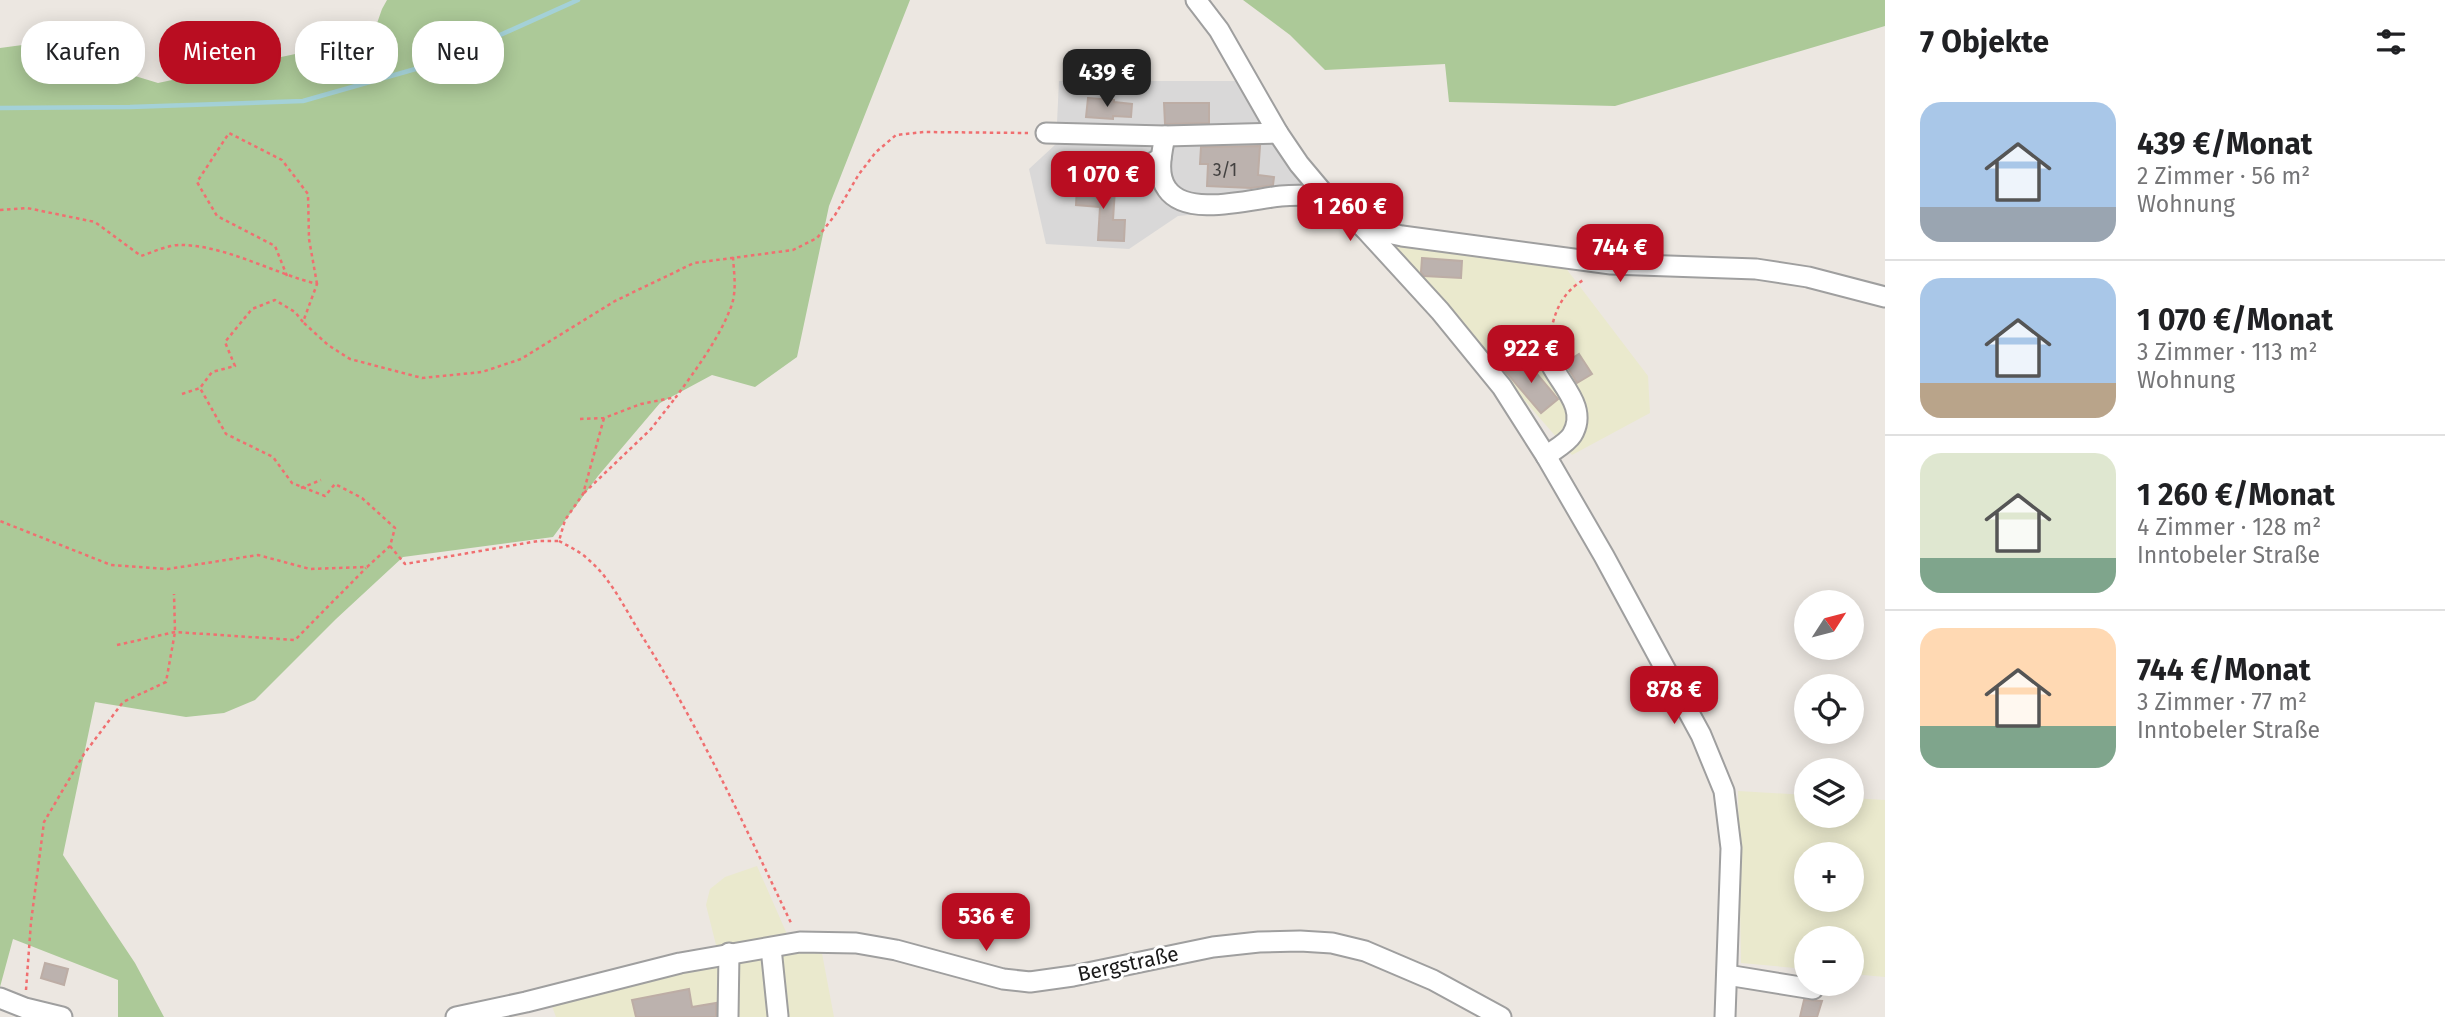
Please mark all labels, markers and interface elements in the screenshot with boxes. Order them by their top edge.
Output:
chip: Kaufen [21,21,145,84]
chip: Mieten [159,21,281,84]
chip: Filter [295,21,398,84]
chip: Neu [412,21,504,84]
icon: filters [2372,23,2410,61]
text: 7 Objekte [1920,24,2049,60]
pin: 439 € [1058,50,1156,109]
text: 439 € [1079,58,1135,86]
text: 439 €/Monat [2137,126,2312,162]
icon: home [1976,130,2060,214]
pin: 1 070 € [1038,152,1168,211]
house number: 3/1 [1213,159,1237,181]
text: 1 070 € [1067,160,1139,188]
text: 2 Zimmer · 56 m² [2137,162,2310,190]
pin: 1 260 € [1285,184,1415,243]
text: Wohnung [2137,190,2235,218]
text: 1 260 € [1313,192,1387,220]
pin: 744 € [1571,224,1669,284]
text: 744 € [1593,233,1647,261]
text: 1 070 €/Monat [2137,302,2333,338]
icon: home [1976,306,2060,390]
pin: 922 € [1482,326,1580,385]
text: 922 € [1503,334,1559,362]
text: 3 Zimmer · 113 m² [2137,338,2318,366]
text: Wohnung [2137,366,2235,394]
text: 1 260 €/Monat [2137,477,2335,513]
icon: home [1976,481,2060,565]
text: 4 Zimmer · 128 m² [2137,513,2321,541]
text: Inntobeler Straße [2137,541,2320,569]
north arrow [1794,590,1864,660]
map controls [1794,590,1864,996]
text: 744 €/Monat [2137,652,2311,688]
icon: home [1976,656,2060,740]
pin: 878 € [1625,666,1723,726]
button: locate [1794,674,1864,744]
text: 878 € [1646,675,1702,703]
text: 3 Zimmer · 77 m² [2137,688,2307,716]
text: Inntobeler Straße [2137,716,2320,744]
button: layers [1794,758,1864,828]
button: + [1794,842,1864,912]
pin: 536 € [937,894,1035,953]
text: 536 € [958,902,1014,930]
button: − [1794,926,1864,996]
street label: Bergstraße [1075,941,1181,987]

